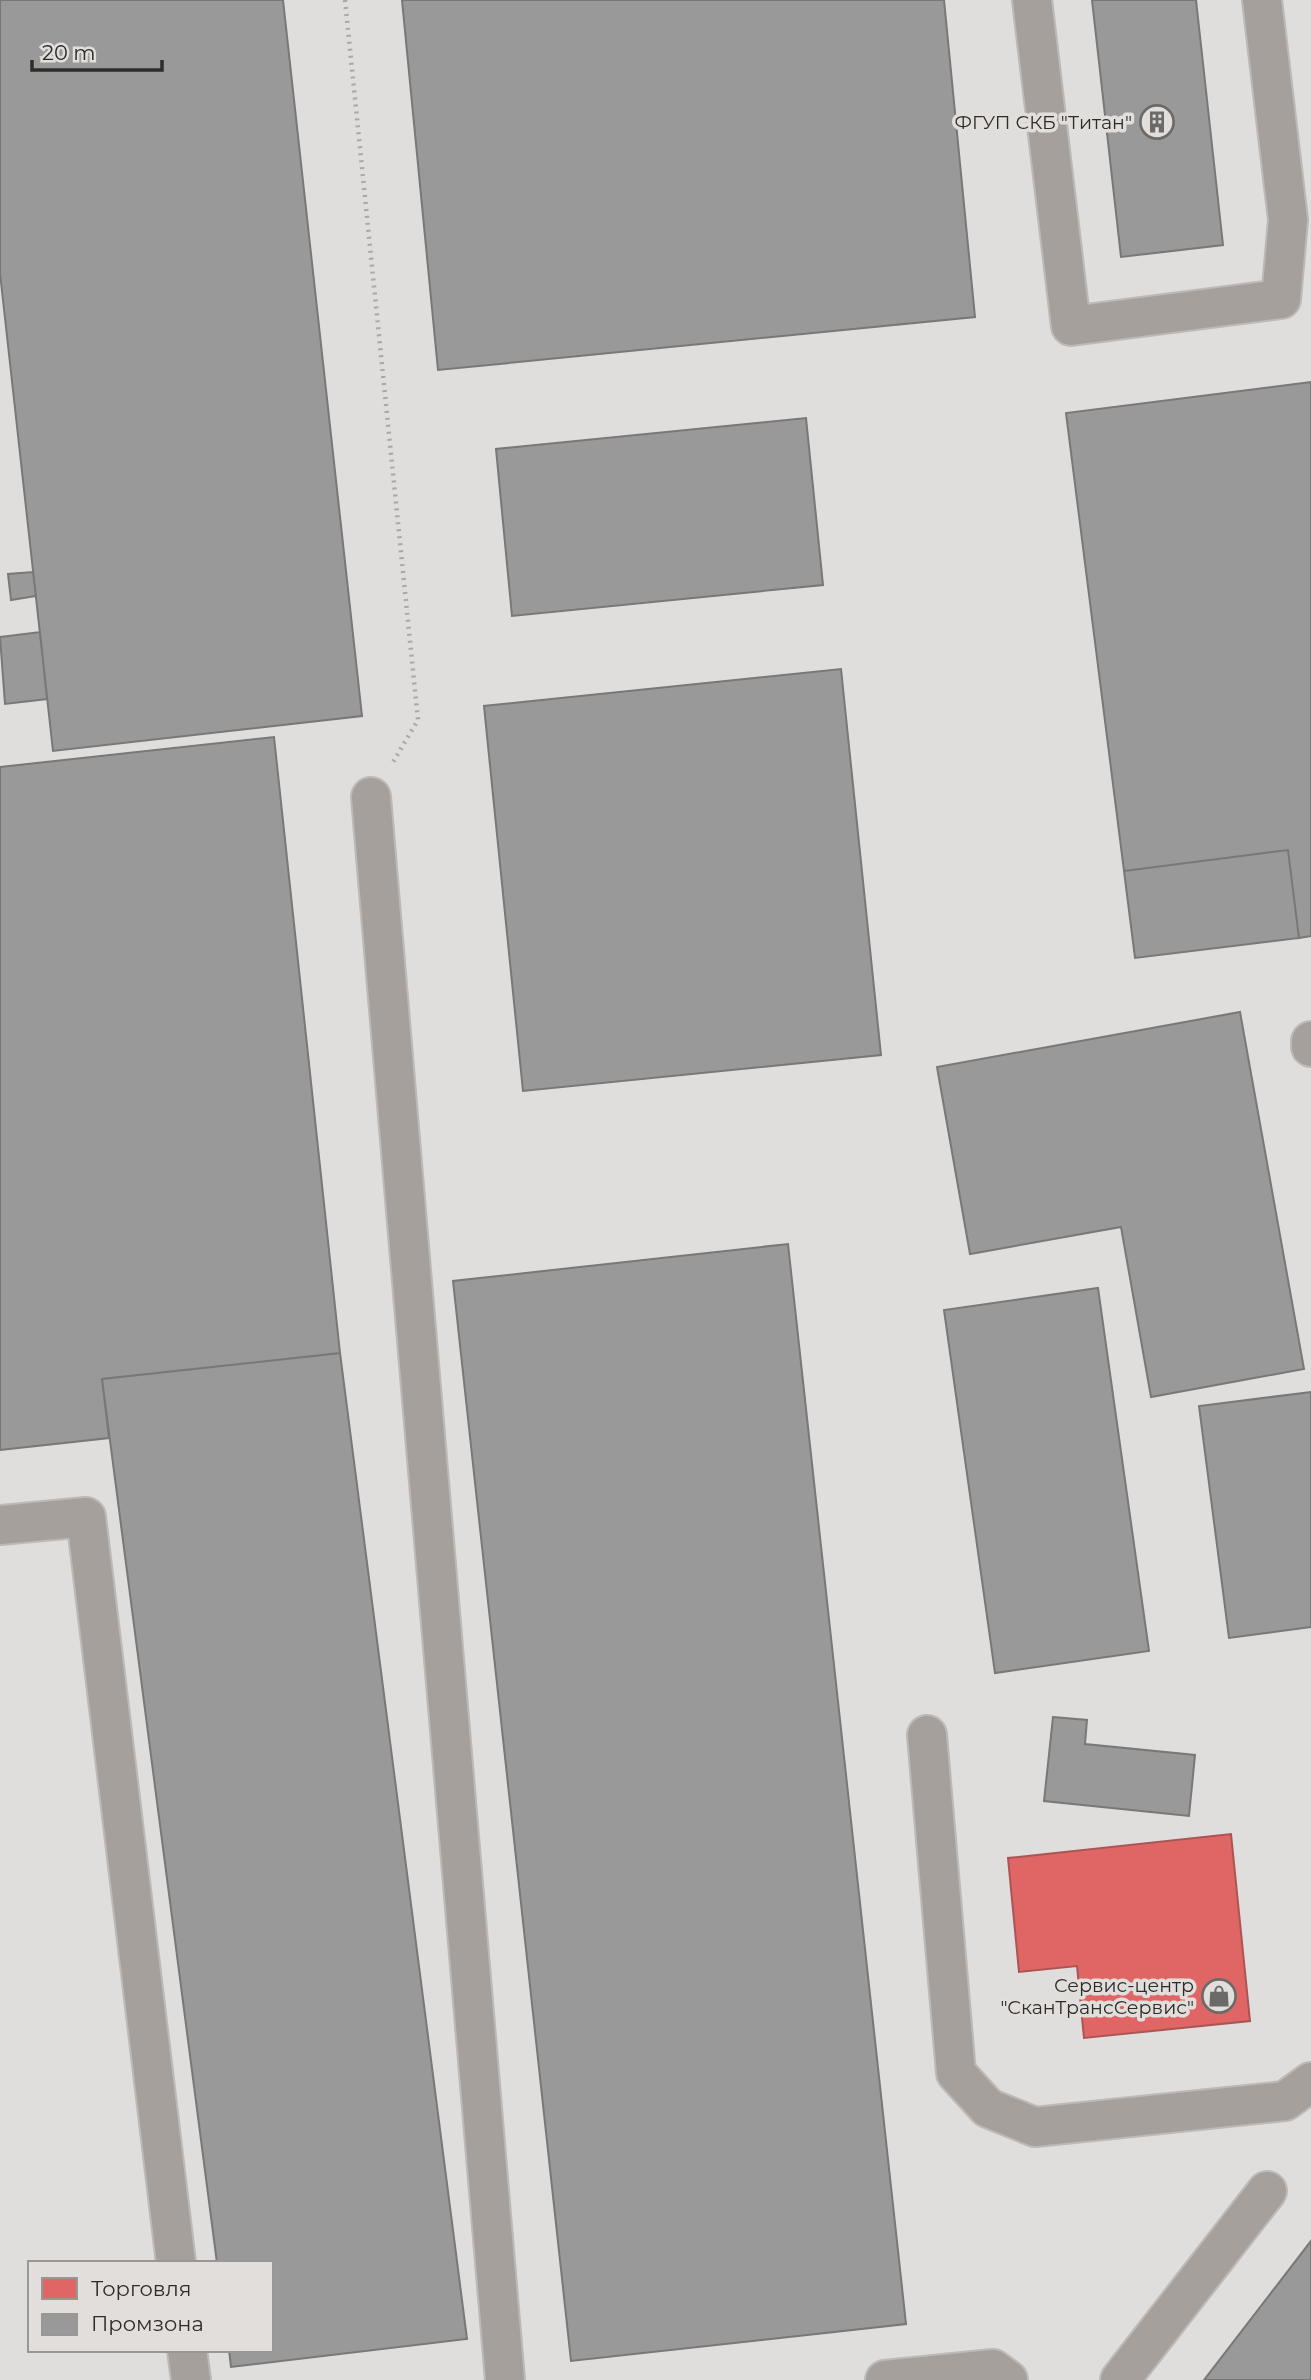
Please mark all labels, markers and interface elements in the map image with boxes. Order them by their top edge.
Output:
scale bar [32,28,161,72]
text: 20 m [42,40,96,65]
building icon: ФГУП СКБ "Титан" [1138,103,1176,141]
place label: ФГУП СКБ "Титан" [955,111,1132,134]
place label: Сервис-центр "СканТрансСервис" [1001,1974,1194,2019]
shop icon: Сервис-центр "СканТрансСервис" [1200,1977,1238,2015]
legend [28,2261,273,2352]
text: Торговля [91,2276,192,2301]
text: Промзона [91,2311,204,2336]

